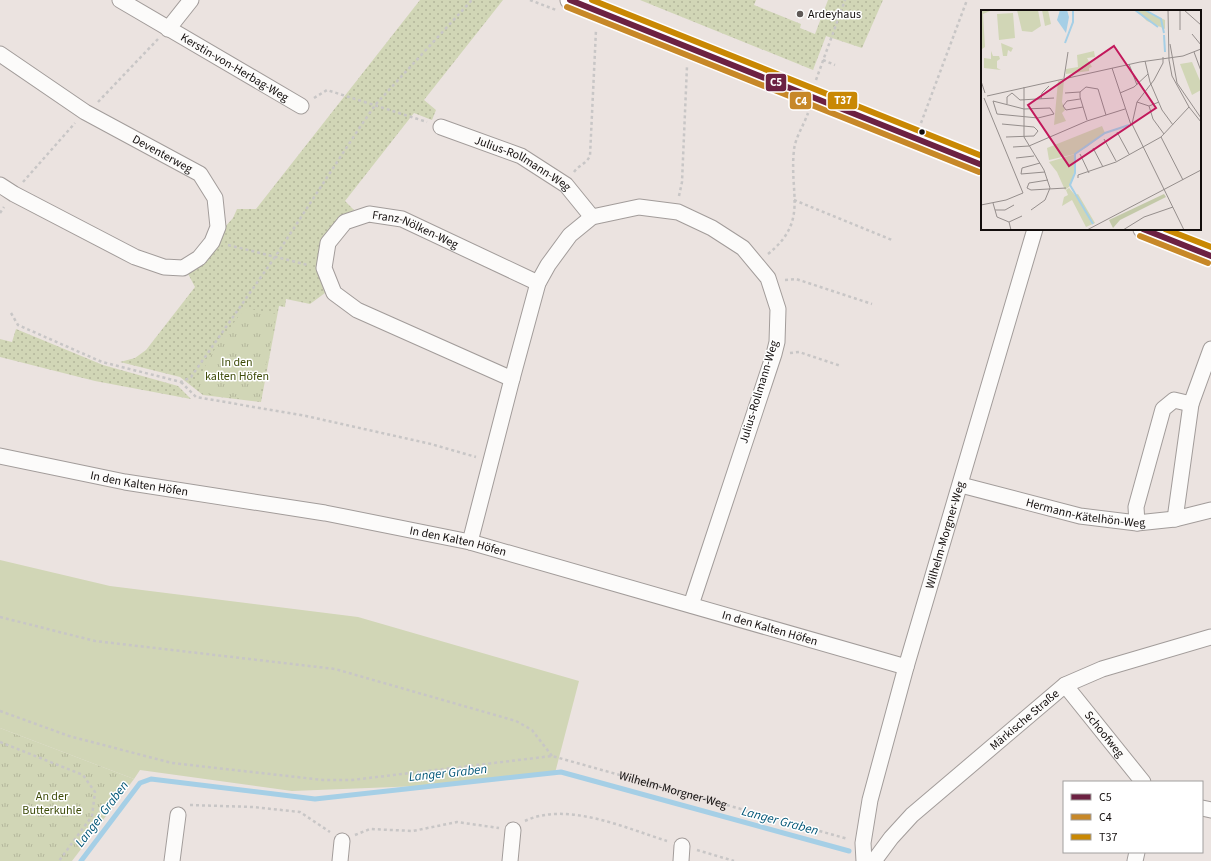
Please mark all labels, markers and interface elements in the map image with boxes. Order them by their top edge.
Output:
place label: Ardeyhaus [808,6,861,23]
marker: Ardeyhaus [795,9,805,19]
inset map [981,10,1201,230]
street label: Kerstin-von-Herbag-Weg [177,29,292,106]
line badge: C5 [765,73,787,92]
text: C5 [770,75,782,90]
line badge: C4 [789,91,812,110]
line badge: T37 [827,91,858,110]
text: T37 [834,93,852,108]
text: C4 [795,94,807,109]
unlabelled marker [917,127,927,137]
street label: Deventerweg [129,131,196,177]
street label: Julius-Rollmann-Weg [472,131,576,194]
street label: Franz-Nölken-Weg [371,206,461,253]
street label: Julius-Rollmann-Weg [735,338,783,446]
park label: In den kalten Höfen [205,354,269,385]
street label: In den Kalten Höfen [89,467,189,500]
street label: Wilhelm-Morgner-Weg [921,479,969,591]
street label: Hermann-Kätelhön-Weg [1024,494,1146,532]
street label: In den Kalten Höfen [408,522,508,561]
street label: In den Kalten Höfen [720,606,820,650]
street label: Märkische Straße [986,685,1063,754]
street label: Schoofweg [1080,707,1128,761]
water label: Langer Graben [408,760,488,786]
street label: Wilhelm-Morgner-Weg [617,767,729,813]
water label: Langer Graben [71,777,133,851]
legend [1063,781,1203,853]
park label: An der Butterkuhle [22,788,82,819]
text: C5 [1099,789,1112,806]
water label: Langer Graben [740,802,821,840]
text: C4 [1099,809,1112,826]
text: T37 [1099,829,1117,846]

